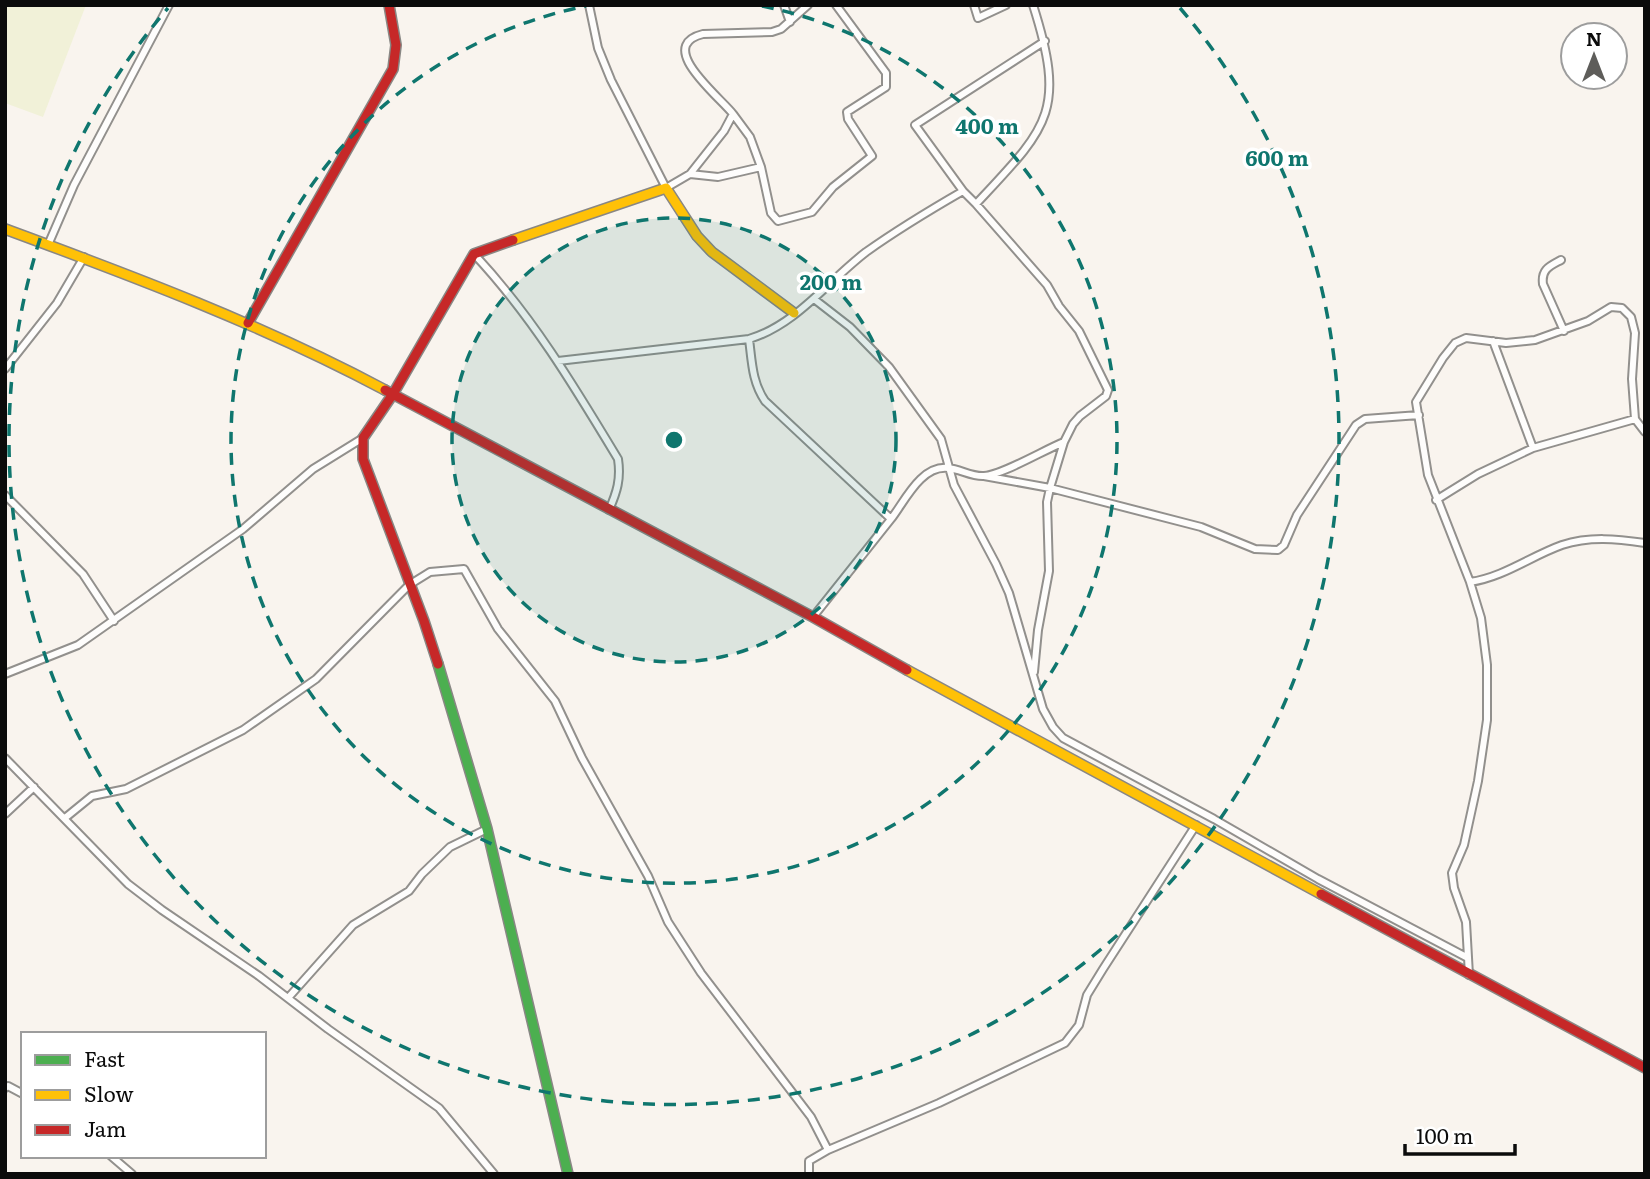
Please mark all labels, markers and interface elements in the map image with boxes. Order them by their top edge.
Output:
north arrow [1559,21,1629,91]
text: N [1586,24,1602,52]
text: 400 m [955,109,1019,140]
text: 600 m [1245,141,1309,172]
text: 200 m [800,265,862,296]
centre of rings [662,428,686,452]
legend [21,1032,266,1158]
text: Fast [84,1042,125,1073]
text: Slow [84,1077,134,1108]
text: Jam [84,1112,126,1143]
scale bar [1405,1112,1515,1156]
text: 100 m [1416,1119,1473,1150]

